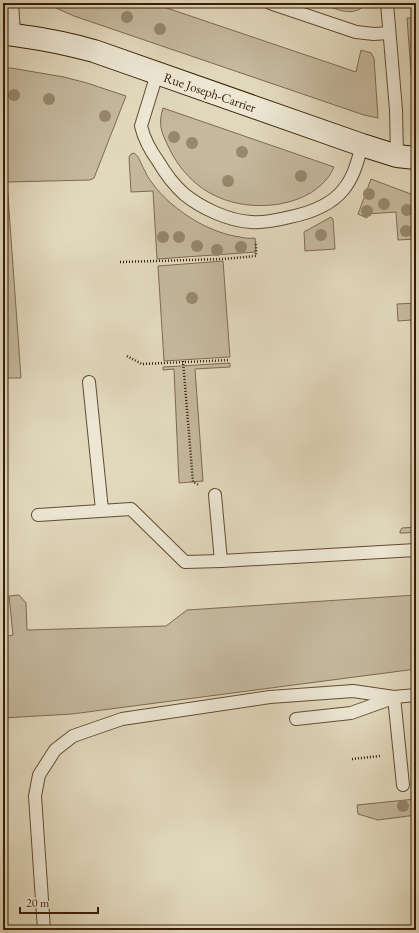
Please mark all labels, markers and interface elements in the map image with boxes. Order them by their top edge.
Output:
street label: Rue Joseph-Carrier [161,69,259,116]
scale bar [20,889,98,915]
text: 20 m [26,895,50,911]

